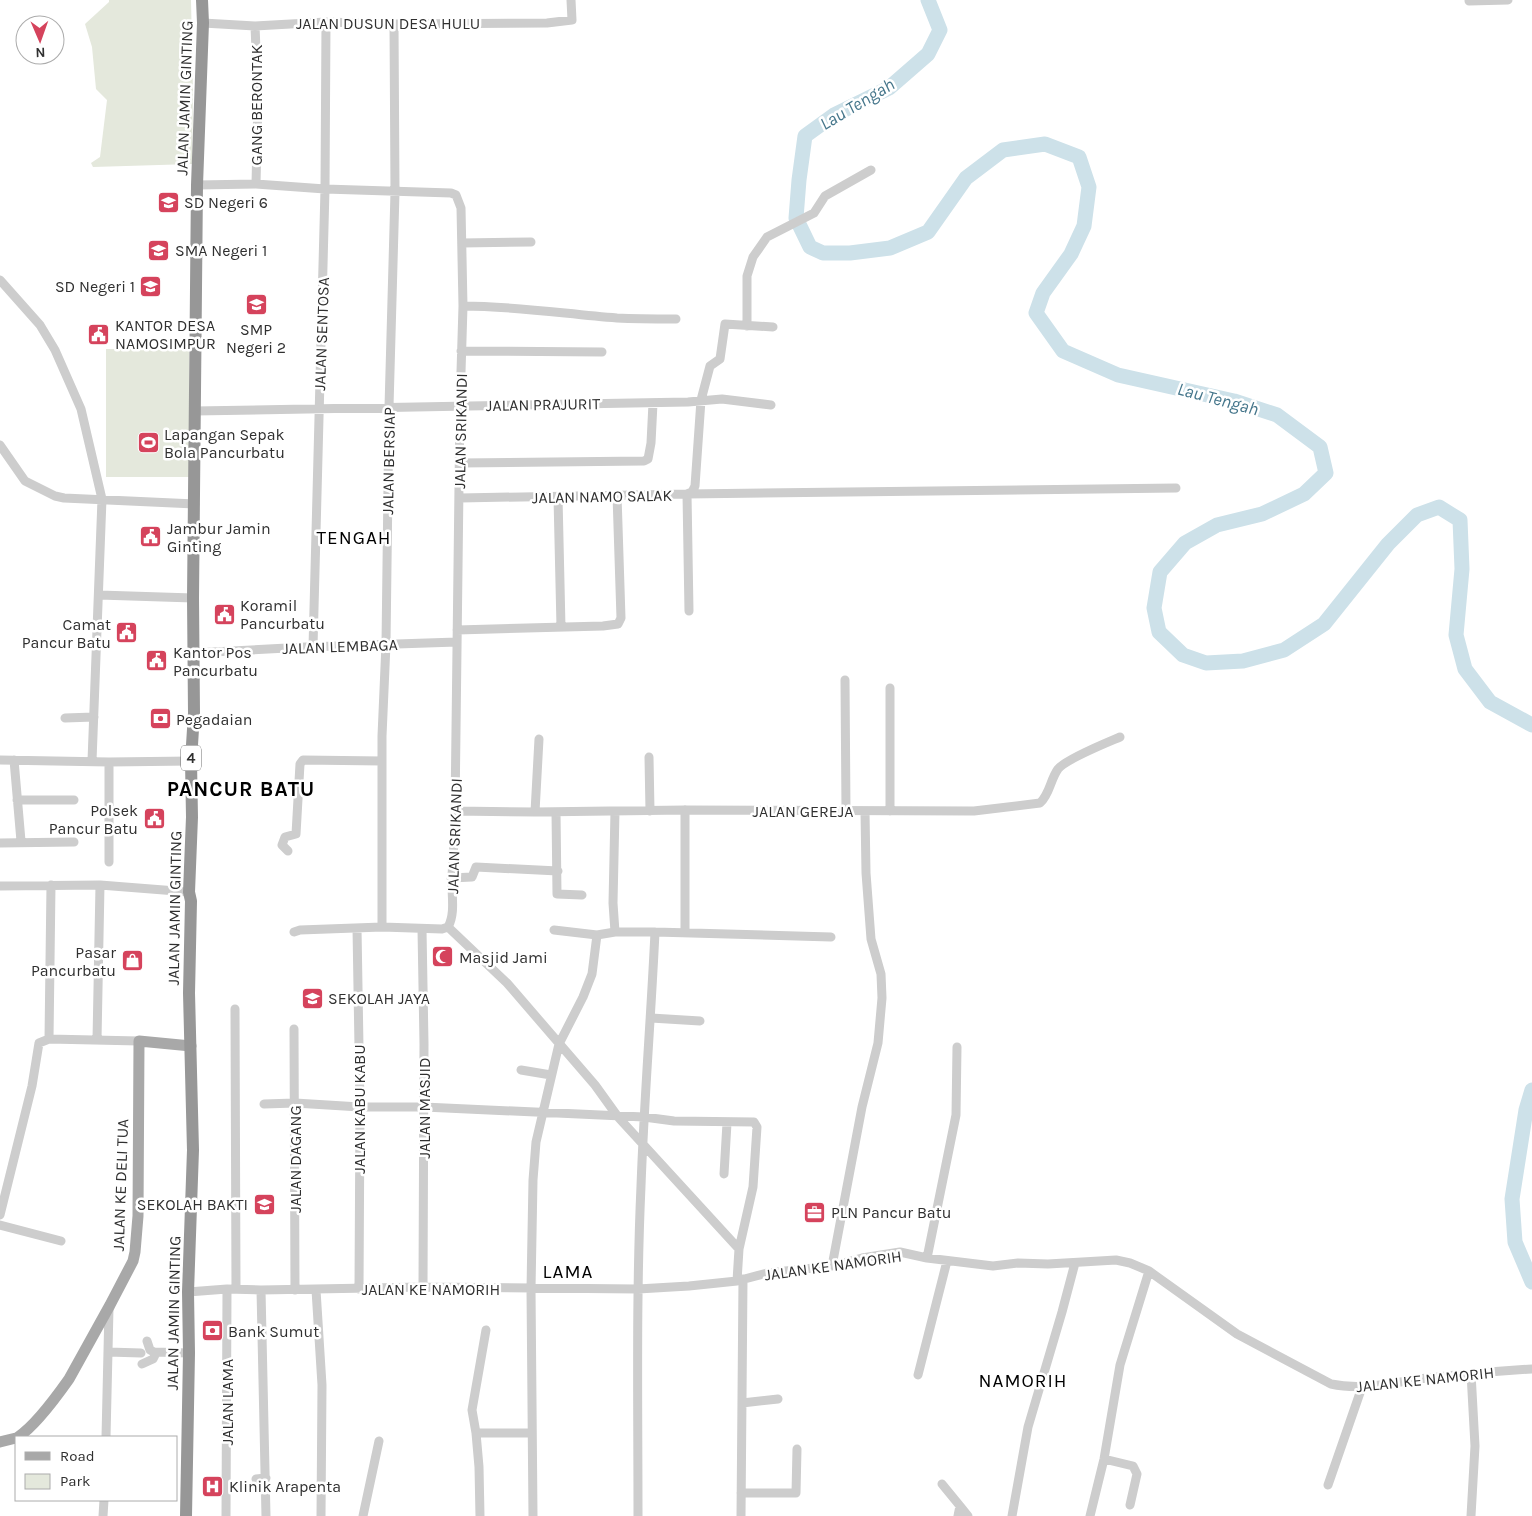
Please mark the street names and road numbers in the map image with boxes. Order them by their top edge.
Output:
street label: JALAN DUSUN DESA HULU [296,14,480,33]
street label: JALAN JAMIN GINTING [172,20,197,176]
street label: GANG BERONTAK [247,44,266,165]
street label: JALAN SENTOSA [310,277,333,391]
street label: JALAN SRIKANDI [450,373,471,489]
street label: JALAN PRAJURIT [486,394,600,415]
street label: JALAN BERSIAP [378,407,399,515]
street label: JALAN NAMO SALAK [532,486,673,507]
street label: JALAN LEMBAGA [282,635,398,658]
road number: 4 [181,746,201,770]
street label: JALAN SRIKANDI [443,778,466,894]
street label: JALAN GEREJA [753,802,853,821]
street label: JALAN JAMIN GINTING [164,830,185,986]
street label: JALAN KABU KABU [350,1044,369,1174]
street label: JALAN MASJID [415,1058,434,1158]
street label: JALAN DAGANG [286,1105,305,1213]
street label: JALAN KE DELI TUA [109,1118,132,1252]
street label: JALAN JAMIN GINTING [163,1235,184,1391]
street label: JALAN KE NAMORIH [763,1246,903,1285]
street label: JALAN KE NAMORIH [362,1280,500,1299]
street label: JALAN LAMA [218,1359,237,1445]
street label: JALAN KE NAMORIH [1355,1363,1495,1396]

